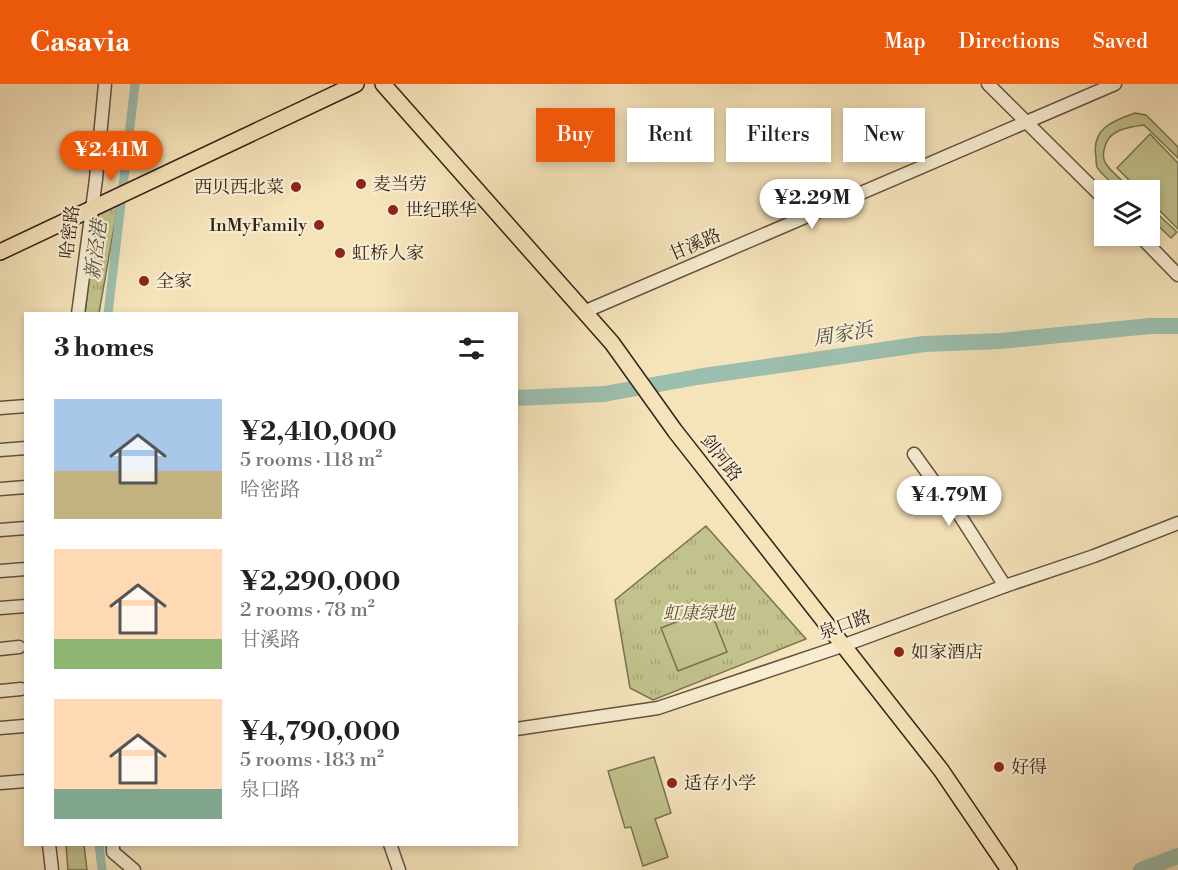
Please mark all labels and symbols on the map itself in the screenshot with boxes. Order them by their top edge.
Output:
pin: ¥2.41M [62,131,160,182]
place label: 麦当劳 [373,173,427,196]
place label: 西贝西北菜 [194,176,284,199]
marker: 麦当劳 [354,177,368,191]
pin: ¥2.29M [763,179,861,230]
marker: 西贝西北菜 [289,180,303,194]
place label: 世纪联华 [405,199,477,222]
marker: 世纪联华 [386,203,400,217]
street label: 哈密路 [55,204,85,260]
place label: InMyFamily [209,214,307,237]
water label: 新泾港 [81,216,113,281]
marker: InMyFamily [312,218,326,232]
street label: 甘溪路 [666,224,724,266]
place label: 虹桥人家 [352,242,424,265]
marker: 虹桥人家 [333,246,347,260]
place label: 全家 [156,270,192,293]
marker: 全家 [137,274,151,288]
water label: 周家浜 [811,318,877,352]
street label: 剑河路 [695,430,747,486]
pin: ¥4.79M [900,476,998,527]
park label: 虹康绿地 [663,602,737,625]
street label: 泉口路 [816,605,874,645]
place label: 如家酒店 [911,641,983,664]
marker: 如家酒店 [892,645,906,659]
place label: 好得 [1011,756,1047,779]
marker: 好得 [992,760,1006,774]
place label: 适存小学 [684,772,756,795]
marker: 适存小学 [665,776,679,790]

